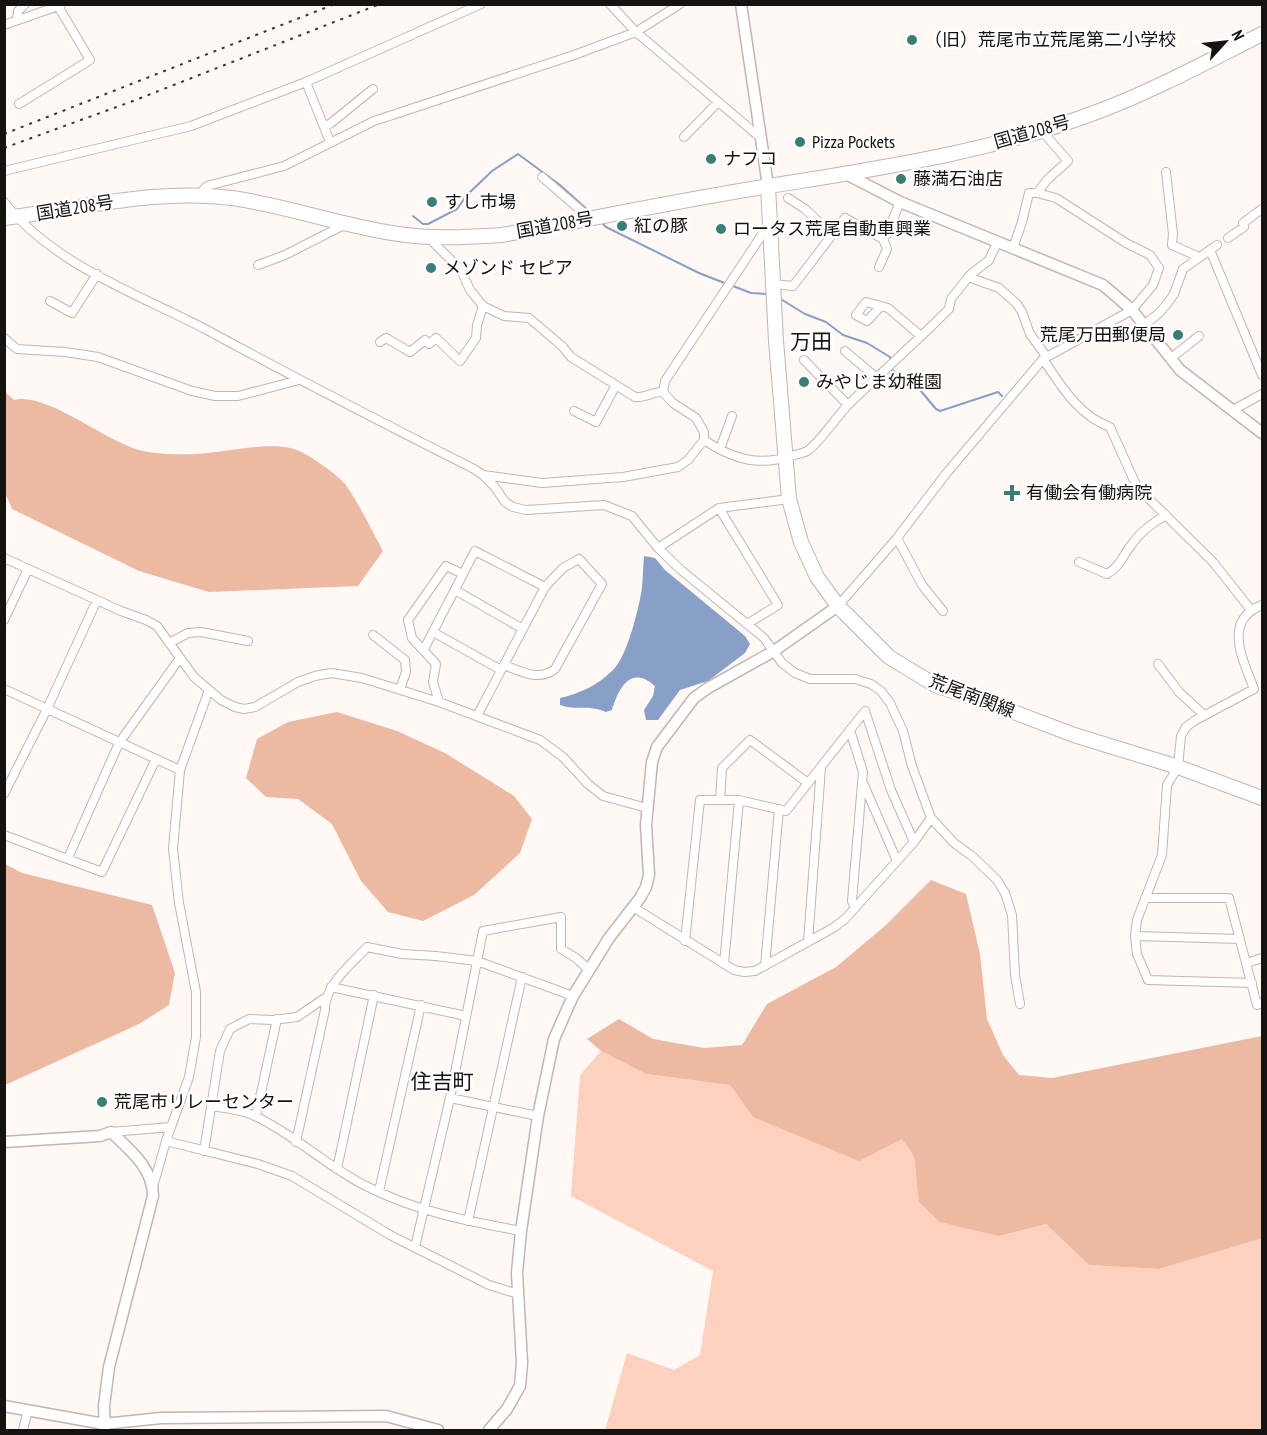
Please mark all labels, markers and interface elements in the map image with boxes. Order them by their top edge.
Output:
north arrow [1195,12,1255,72]
text: N [1227,27,1249,44]
place label: （旧）荒尾市立荒尾第二小学校 [924,28,1176,51]
marker: （旧）荒尾市立荒尾第二小学校 [905,33,919,47]
street label: 国道208号 [991,110,1073,153]
place label: Pizza Pockets [812,130,895,153]
marker: Pizza Pockets [793,135,807,149]
place label: ナフコ [723,147,777,170]
marker: ナフコ [704,152,718,166]
place label: 藤満石油店 [913,167,1003,190]
marker: 藤満石油店 [894,172,908,186]
street label: 国道208号 [34,190,115,225]
place label: すし市場 [444,190,516,213]
marker: すし市場 [425,195,439,209]
street label: 国道208号 [514,206,595,243]
place label: 紅の豚 [634,214,688,237]
place label: ロータス荒尾自動車興業 [733,217,931,240]
marker: 紅の豚 [615,219,629,233]
marker: ロータス荒尾自動車興業 [714,222,728,236]
place label: メゾンド セピア [443,256,573,279]
marker: メゾンド セピア [424,261,438,275]
place label: 荒尾万田郵便局 [1040,323,1166,346]
district label: 万田 [790,328,832,355]
marker: 荒尾万田郵便局 [1171,328,1185,342]
place label: みやじま幼稚園 [816,370,942,393]
marker: みやじま幼稚園 [797,375,811,389]
place label: 有働会有働病院 [1026,481,1152,504]
marker: 有働会有働病院 [1003,484,1021,502]
street label: 荒尾南関線 [926,669,1018,722]
district label: 住吉町 [411,1068,474,1095]
place label: 荒尾市リレーセンター [114,1090,294,1113]
marker: 荒尾市リレーセンター [95,1095,109,1109]

